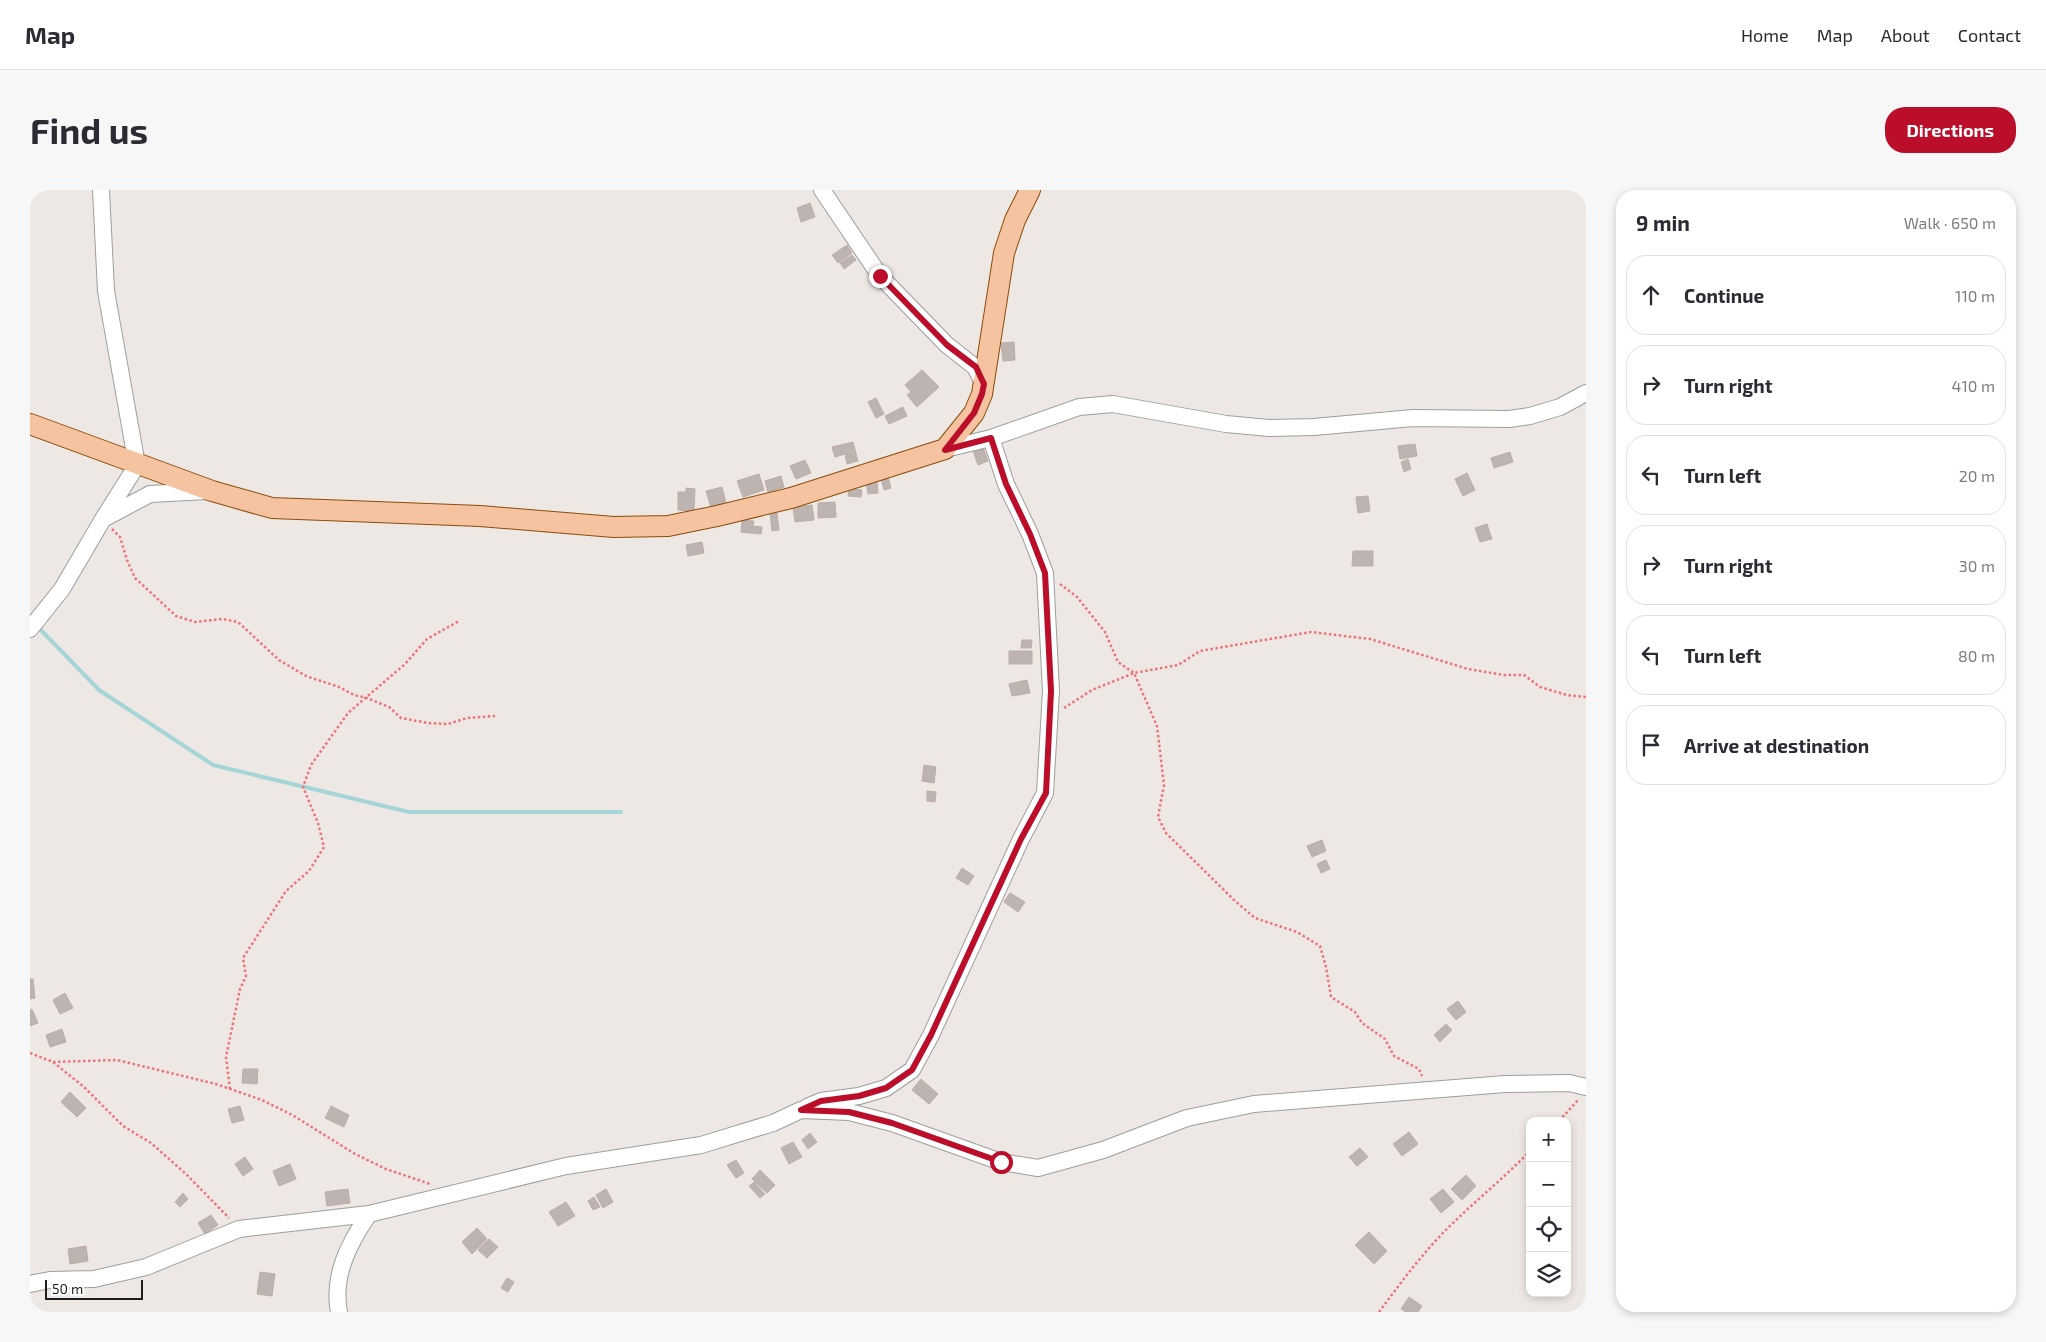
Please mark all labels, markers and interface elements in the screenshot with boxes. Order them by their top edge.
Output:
text: Map [25,20,75,49]
text: Home [1741,24,1789,46]
text: Map [1817,24,1853,46]
text: About [1881,24,1930,46]
text: Contact [1958,24,2021,46]
button: Directions [1885,107,2016,153]
text: Find us [30,109,148,151]
text: 9 min [1636,210,1690,235]
text: Walk · 650 m [1904,213,1996,232]
route end [869,265,892,288]
icon: ahead [1637,281,1665,309]
text: Continue [1684,284,1764,307]
text: 110 m [1955,286,1995,305]
icon: right [1637,371,1665,399]
text: Turn right [1684,374,1772,397]
text: 410 m [1952,376,1995,395]
icon: left [1637,461,1665,489]
text: Turn left [1684,464,1761,487]
text: 20 m [1959,466,1995,485]
icon: right [1637,551,1665,579]
text: Turn right [1684,554,1772,577]
text: 30 m [1959,556,1995,575]
icon: left [1637,641,1665,669]
text: Turn left [1684,644,1761,667]
text: 80 m [1958,646,1995,665]
icon: arrive [1637,731,1665,759]
text: Arrive at destination [1684,734,1869,757]
map controls [1526,1117,1571,1297]
button: + [1526,1117,1571,1162]
route start [990,1151,1013,1174]
button: − [1526,1162,1571,1207]
button: locate [1526,1207,1571,1252]
button: layers [1526,1252,1571,1297]
scale bar [45,1277,142,1300]
text: 50 m [52,1280,83,1297]

